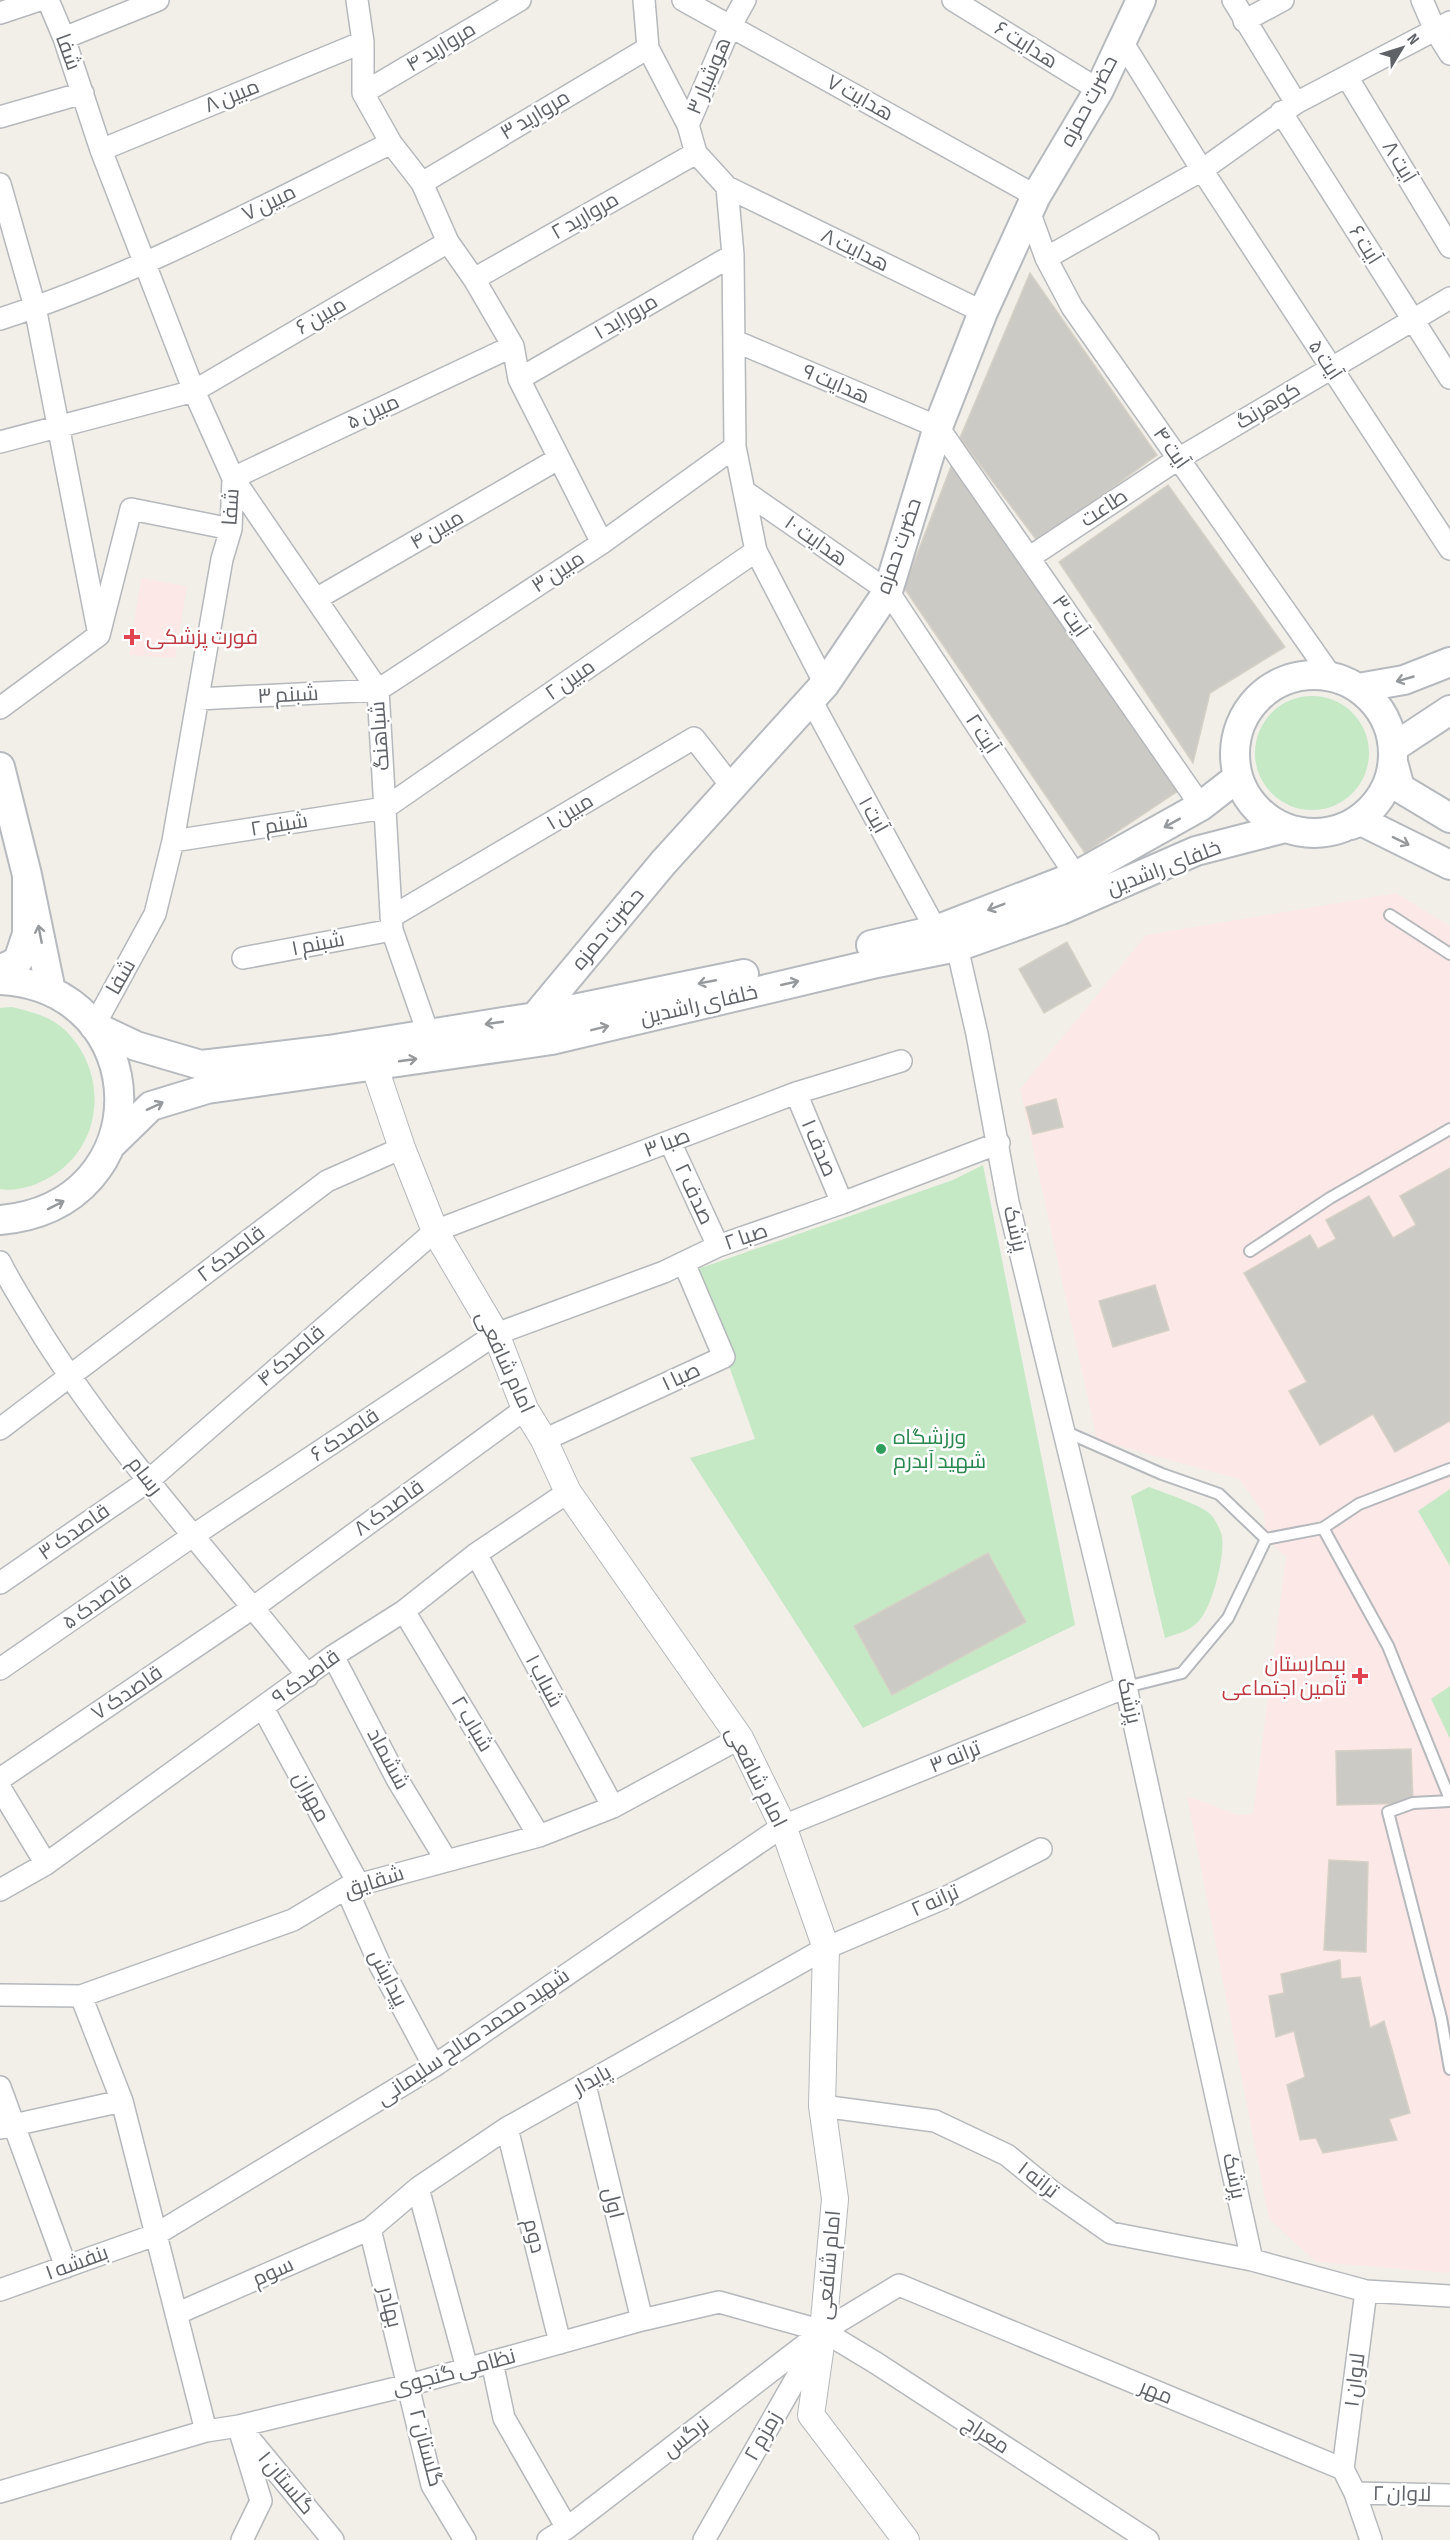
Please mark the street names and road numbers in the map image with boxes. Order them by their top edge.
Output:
street label: هدایت ۶ [990,16,1062,74]
street label: مروارید ۴ [402,17,480,77]
street label: شفا [50,30,86,74]
street label: هوشیار ۳ [682,34,736,118]
street label: حضرت حمزه [1055,51,1123,151]
street label: هدایت ۷ [822,69,898,127]
street label: مبین ۸ [201,74,263,118]
street label: مروارید ۳ [496,85,574,145]
street label: آیت ۸ [1377,136,1421,188]
street label: مبین ۷ [238,179,300,227]
street label: مروارید ۲ [547,187,623,245]
street label: آیت ۶ [1343,221,1387,270]
street label: هدایت ۸ [817,223,893,277]
street label: مروراید ۱ [590,289,662,345]
street label: مبین ۶ [291,292,351,340]
street label: آیت ۵ [1303,335,1347,385]
street label: هدایت ۹ [799,359,873,409]
street label: کوهرنگ [1231,377,1305,435]
street label: مبین ۵ [343,389,403,435]
street label: آیت ۴ [1148,422,1195,474]
street label: طاعت [1076,484,1132,532]
street label: شفا [217,488,245,526]
street label: حضرت حمزه [871,495,927,597]
street label: مبین ۴ [406,505,468,555]
street label: هدایت ۱۰ [780,510,852,572]
street label: مبین ۳ [527,546,589,598]
street label: آیت ۳ [1047,590,1094,642]
street label: مبین ۲ [540,654,600,706]
street label: شبنم ۳ [257,681,319,710]
street label: شباهنگ [365,700,395,772]
street label: آیت ۲ [960,709,1004,759]
street label: مبین ۱ [542,788,598,836]
street label: آیت ۱ [853,792,893,838]
street label: شبنم ۲ [248,808,310,843]
street label: خلفای راشدین [1104,835,1224,901]
street label: حضرت حمزه [566,883,650,975]
street label: شبنم ۱ [289,927,347,962]
street label: شفا [101,955,141,999]
street label: خلفای راشدین [638,979,760,1031]
street label: صدف ۱ [796,1116,842,1180]
street label: صبا ۳ [641,1123,693,1163]
street label: صدف ۲ [669,1159,719,1229]
street label: پزشک [997,1204,1032,1255]
street label: صبا ۲ [721,1218,771,1256]
street label: قاصدک ۲ [192,1220,270,1288]
street label: امام شافعی [470,1307,540,1418]
street label: قاصدک ۴ [252,1320,330,1392]
street label: صبا ۱ [658,1357,704,1397]
street label: قاصدک ۶ [306,1403,384,1467]
street label: رسام [121,1452,168,1501]
street label: قاصدک ۸ [349,1474,429,1542]
street label: قاصدک ۳ [33,1498,115,1566]
street label: قاصدک ۵ [58,1569,136,1635]
street label: قاصدک ۹ [267,1644,345,1710]
street label: شباب ۱ [520,1650,568,1712]
street label: قاصدک ۷ [87,1660,167,1726]
street label: پزشک [1111,1676,1146,1727]
street label: شباب ۲ [446,1692,498,1756]
street label: امام شافعی [719,1722,792,1832]
street label: ششماد [361,1724,415,1794]
street label: ترانه ۳ [926,1735,985,1778]
street label: مهران [287,1768,335,1826]
street label: شقایق [341,1861,407,1903]
street label: ترانه ۲ [907,1879,963,1923]
street label: پیدایش [362,1945,413,2011]
street label: شهید محمد صالح سلیمانی [372,1963,575,2112]
street label: پایدار [568,2059,616,2102]
street label: پزشک [1216,2151,1251,2202]
street label: ترانه ۱ [1013,2156,1064,2204]
street label: اول [597,2185,629,2221]
street label: امام شافعی [812,2209,847,2321]
street label: دوم [517,2216,550,2256]
street label: بنفشه ۱ [42,2240,112,2286]
street label: سوم [248,2252,298,2293]
street label: بهادر [373,2283,407,2330]
street label: نظامی گنجوی [389,2344,519,2400]
street label: لاوان ۱ [1339,2351,1371,2409]
street label: مهر [1135,2374,1176,2410]
street label: گلستان ۲ [404,2406,448,2490]
street label: زمزم ۲ [739,2407,788,2466]
street label: نرگس [658,2411,714,2463]
street label: معراج [957,2411,1014,2460]
street label: گلستان ۱ [252,2446,320,2520]
street label: لاوان ۲ [1372,2481,1432,2507]

